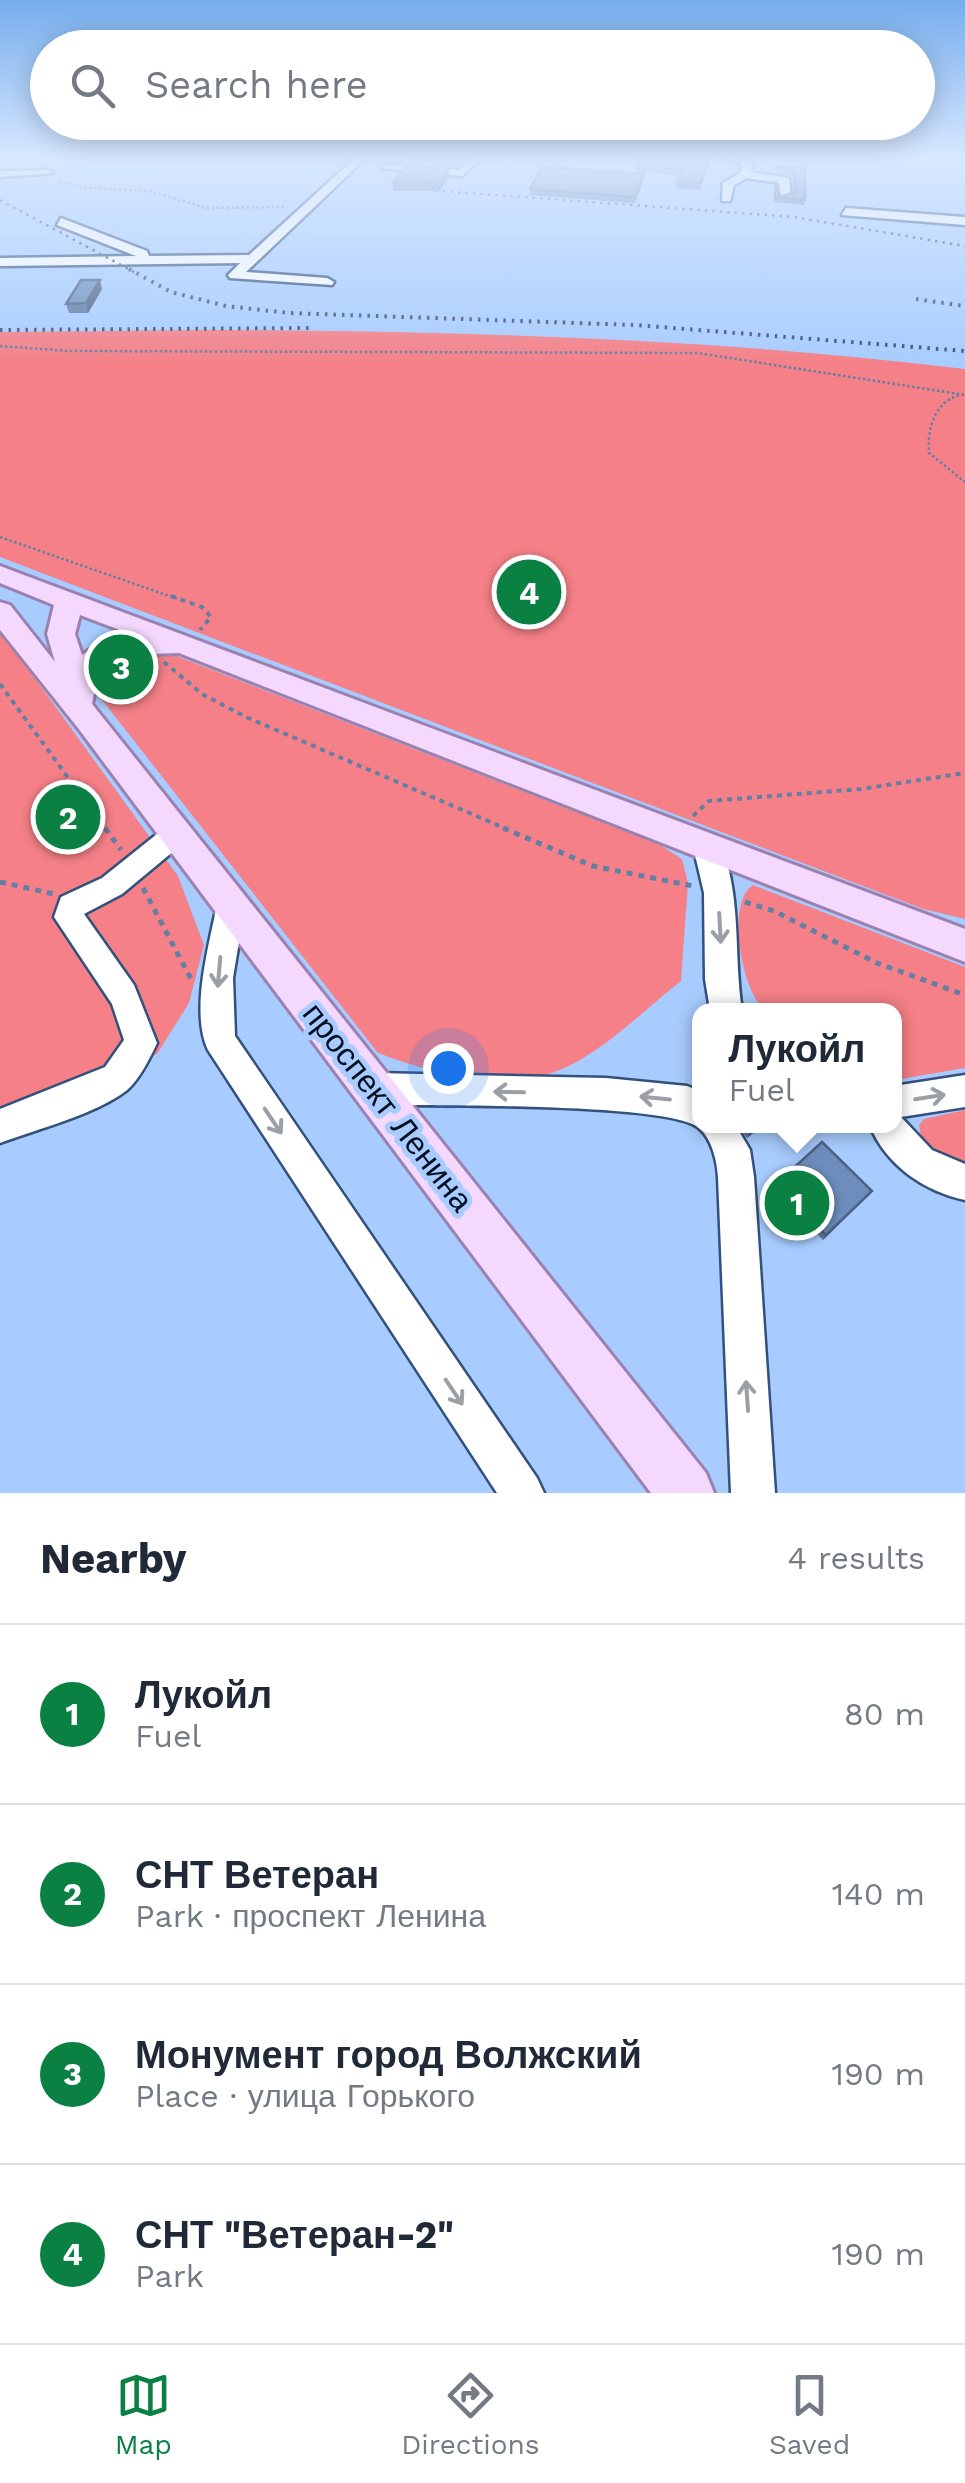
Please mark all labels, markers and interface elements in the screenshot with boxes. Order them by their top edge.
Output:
search box [30,30,935,140]
icon: search [65,58,120,113]
text: Search here [145,63,368,107]
pin: 4 [496,554,562,630]
pin: 3 [88,630,154,704]
pin: 2 [36,780,100,854]
one-way arrow [711,912,730,944]
one-way arrow [209,956,228,988]
street label: проспект Ленина [295,995,481,1219]
popup [692,1003,902,1133]
text: Лукойл [728,1027,866,1071]
your location [423,1043,474,1094]
text: Fuel [728,1071,795,1109]
one-way arrow [493,1083,525,1102]
one-way arrow [913,1087,945,1105]
one-way arrow [639,1089,671,1108]
one-way arrow [262,1107,283,1135]
pin: 1 [764,1166,830,1240]
one-way arrow [443,1377,464,1405]
one-way arrow [737,1380,756,1412]
text: Nearby [40,1534,187,1583]
text: 4 results [787,1539,925,1577]
text: Лукойл [135,1673,272,1717]
text: 1 [66,1695,79,1733]
text: 80 m [844,1695,925,1733]
text: Fuel [135,1717,201,1755]
text: СНТ Ветеран [135,1853,379,1897]
text: 2 [63,1875,82,1913]
text: 140 m [832,1875,925,1913]
text: Park · проспект Ленина [135,1897,486,1935]
text: Монумент город Волжский [135,2033,642,2077]
text: 3 [63,2055,82,2093]
text: 190 m [831,2055,925,2093]
text: Place · улица Горького [135,2077,475,2115]
text: СНТ "Ветеран-2" [135,2213,454,2257]
text: 4 [62,2235,83,2273]
text: 190 m [831,2235,925,2273]
text: Park [135,2257,204,2295]
tab: Map [115,2368,172,2461]
tab: Directions [401,2368,540,2461]
tab: Saved [769,2368,850,2461]

